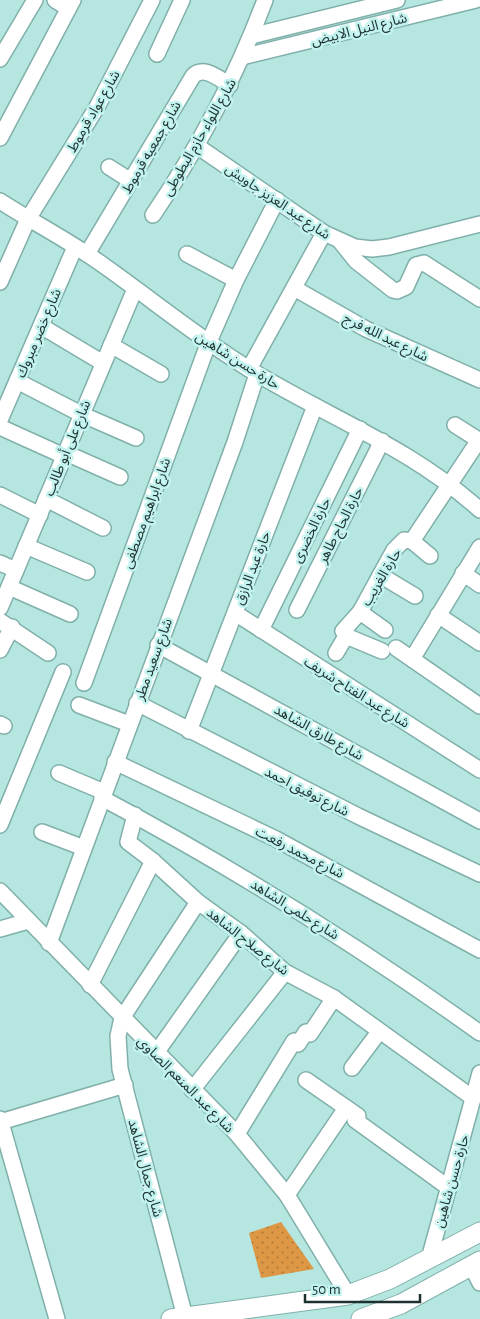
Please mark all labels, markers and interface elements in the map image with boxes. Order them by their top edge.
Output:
street label: شارع النيل الابيض [310,11,409,52]
street label: شارع عواد قرموط [65,68,125,156]
street label: شارع اللواء حازم البطوطى [161,76,242,200]
street label: شارع جمعيه قرموط [120,99,186,197]
street label: شارع عبد العزيز جاويش [221,162,332,245]
street label: شارع خضر مبروك [14,287,67,381]
street label: شارع عبد الله فرج [340,311,430,367]
street label: حارة حسن شاهين [192,329,282,393]
street label: شارع على أبو طالب [40,397,96,499]
street label: شارع ابراهيم مصطفى [120,456,176,571]
street label: حارة الحاج طاهر [315,485,369,568]
street label: حارة الخضرى [290,496,334,566]
street label: حارة عبد الرازق [233,530,274,607]
street label: حارة الغريب [359,547,405,609]
street label: شارع سعيد مطر [132,617,178,704]
street label: شارع عبد الفتاح شريف [300,655,412,733]
street label: شارع طارق الشاهد [270,703,365,766]
street label: شارع توفيق احمد [261,765,351,822]
street label: شارع محمد رفعت [252,825,346,884]
street label: شارع حلمى الشاهد [246,877,341,945]
street label: شارع صلاح الشاهد [202,905,291,981]
street label: شارع عبد المنعم الصاوي [132,1034,236,1138]
street label: شارع جمال الشاهد [122,1118,165,1219]
street label: حارة حسن شاهين [432,1133,473,1230]
scale bar [305,1272,420,1304]
text: 50 m [312,1282,341,1297]

